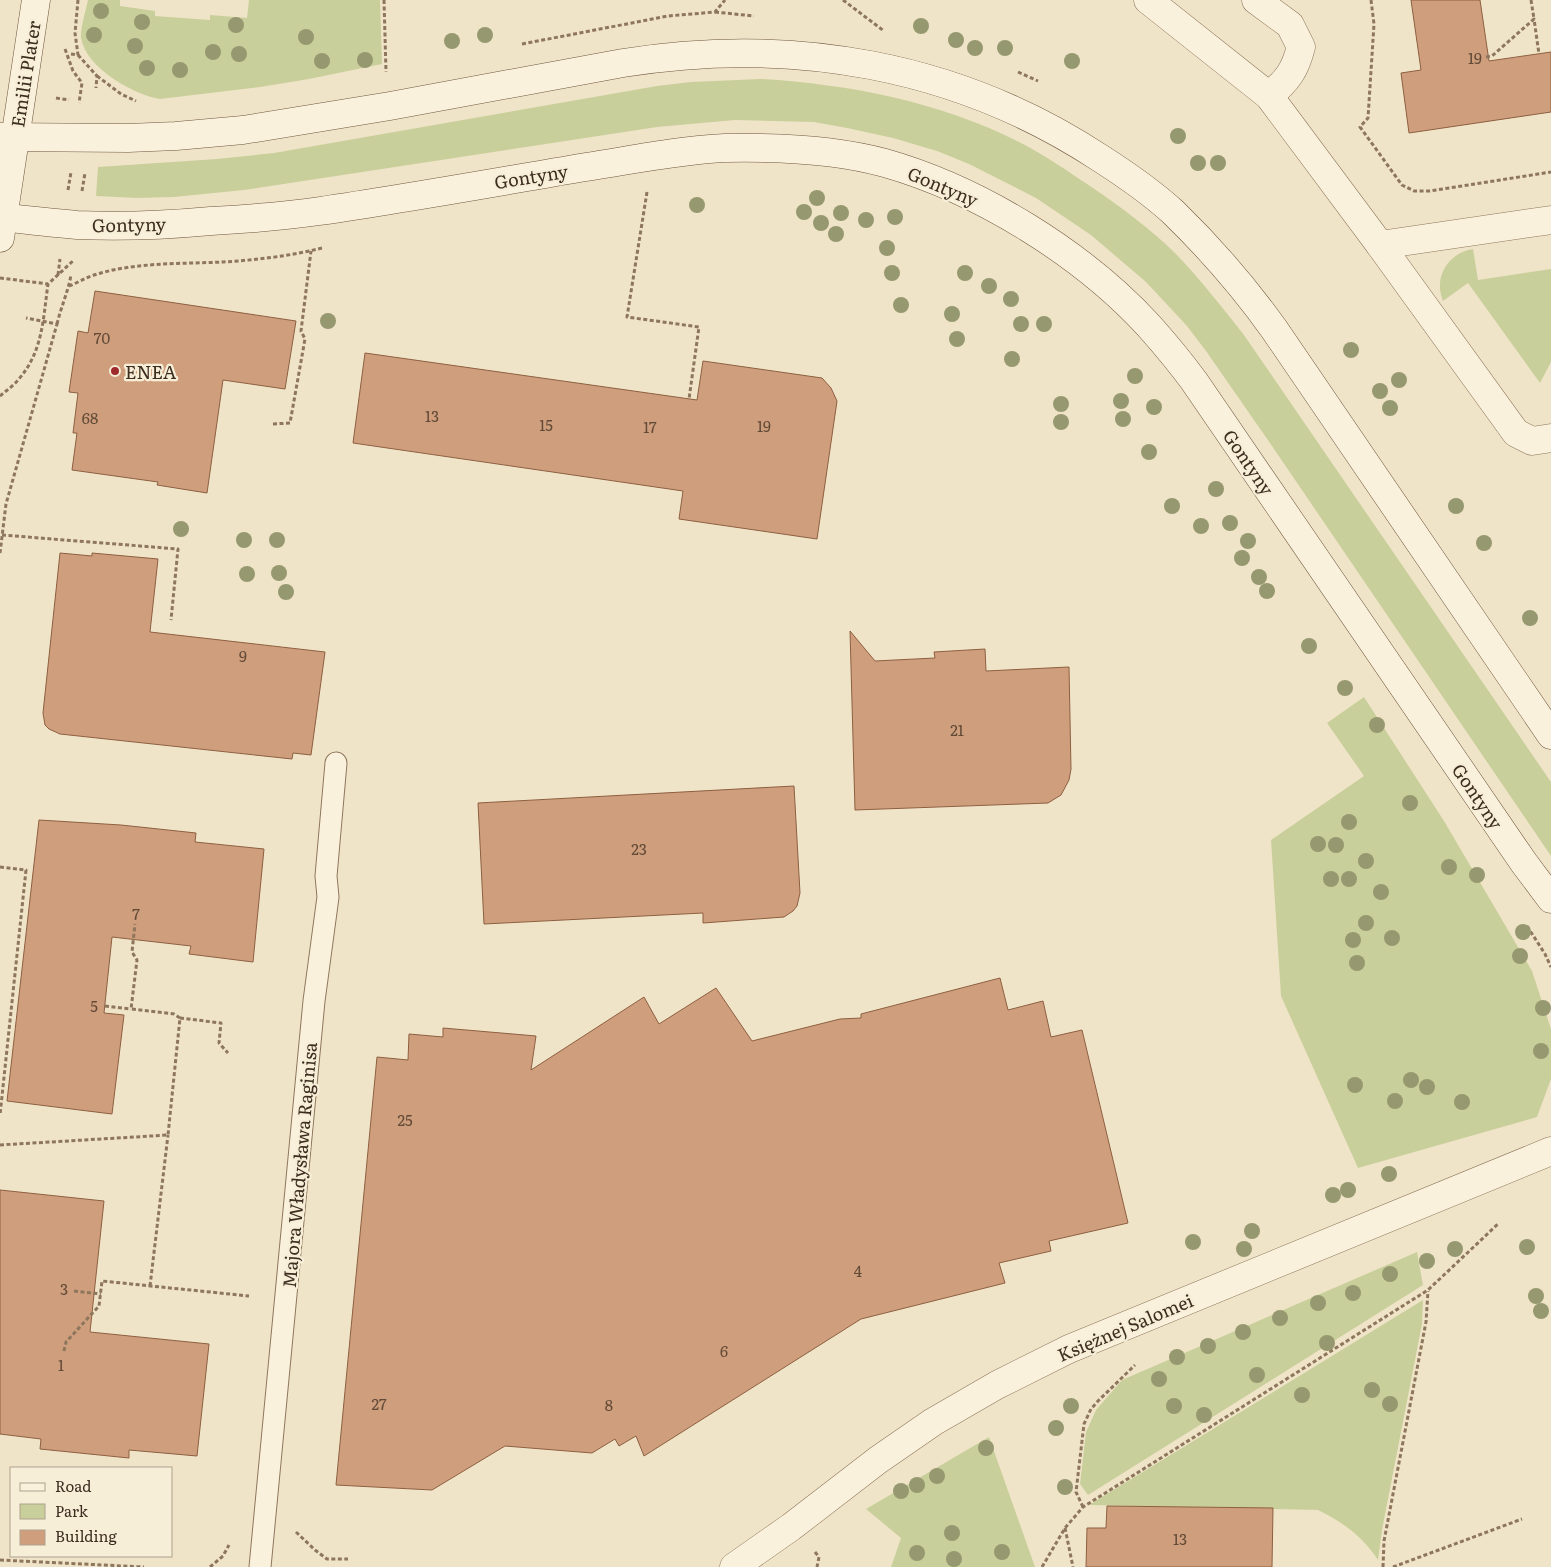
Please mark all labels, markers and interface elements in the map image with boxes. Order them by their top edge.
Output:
street label: Emilii Plater [3,18,47,129]
house number: 19 [1468,46,1482,69]
street label: Gontyny [492,157,570,195]
street label: Gontyny [904,159,983,213]
street label: Gontyny [92,210,167,238]
house number: 70 [94,326,110,349]
place label: ENEA [125,358,176,385]
marker: ENEA [109,365,121,377]
house number: 13 [425,404,439,427]
house number: 68 [82,406,98,429]
house number: 15 [539,413,553,436]
house number: 19 [757,414,771,437]
house number: 17 [643,415,657,438]
street label: Gontyny [1217,424,1281,501]
house number: 9 [239,644,247,667]
house number: 21 [950,718,964,741]
street label: Gontyny [1446,758,1510,835]
house number: 23 [631,837,647,860]
house number: 7 [132,902,140,925]
house number: 5 [90,994,98,1017]
street label: Majora Władysława Raginisa [275,1041,323,1289]
house number: 25 [397,1108,413,1131]
house number: 4 [854,1259,862,1282]
house number: 3 [60,1277,68,1300]
street label: Księżnej Salomei [1053,1286,1197,1368]
house number: 6 [720,1339,728,1362]
house number: 1 [58,1353,64,1376]
house number: 27 [371,1392,387,1415]
house number: 8 [605,1393,613,1416]
legend [10,1467,172,1557]
text: Road [55,1474,91,1497]
text: Park [55,1499,89,1522]
text: Building [55,1524,117,1547]
house number: 13 [1173,1527,1187,1550]

